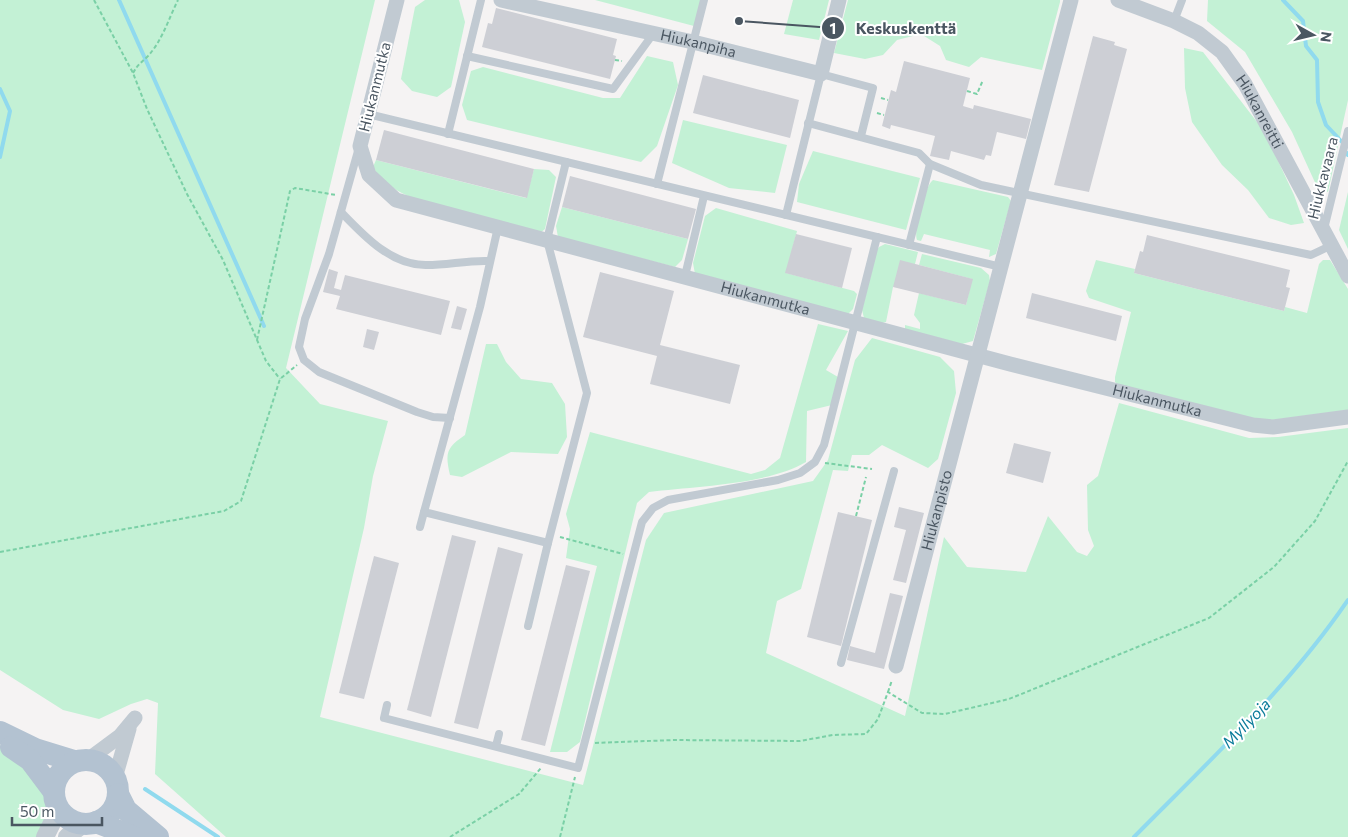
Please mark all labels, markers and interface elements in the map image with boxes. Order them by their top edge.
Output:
north arrow [1288,10,1338,60]
callout: Keskuskenttä [820,13,966,44]
text: Keskuskenttä [856,18,956,37]
text: 1 [830,19,836,37]
street label: Hiukanpiha [659,25,738,60]
text: N [1317,30,1336,43]
street label: Hiukanmutka [354,40,394,133]
street label: Hiukanreitti [1233,70,1288,151]
street label: Hiukkavaara [1303,135,1341,221]
street label: Hiukanmutka [719,277,812,318]
street label: Hiukanmutka [1111,380,1204,420]
street label: Hiukanpisto [917,468,955,552]
water label: Myllyoja [1218,694,1274,751]
scale bar [12,794,102,826]
text: 50 m [20,802,54,820]

